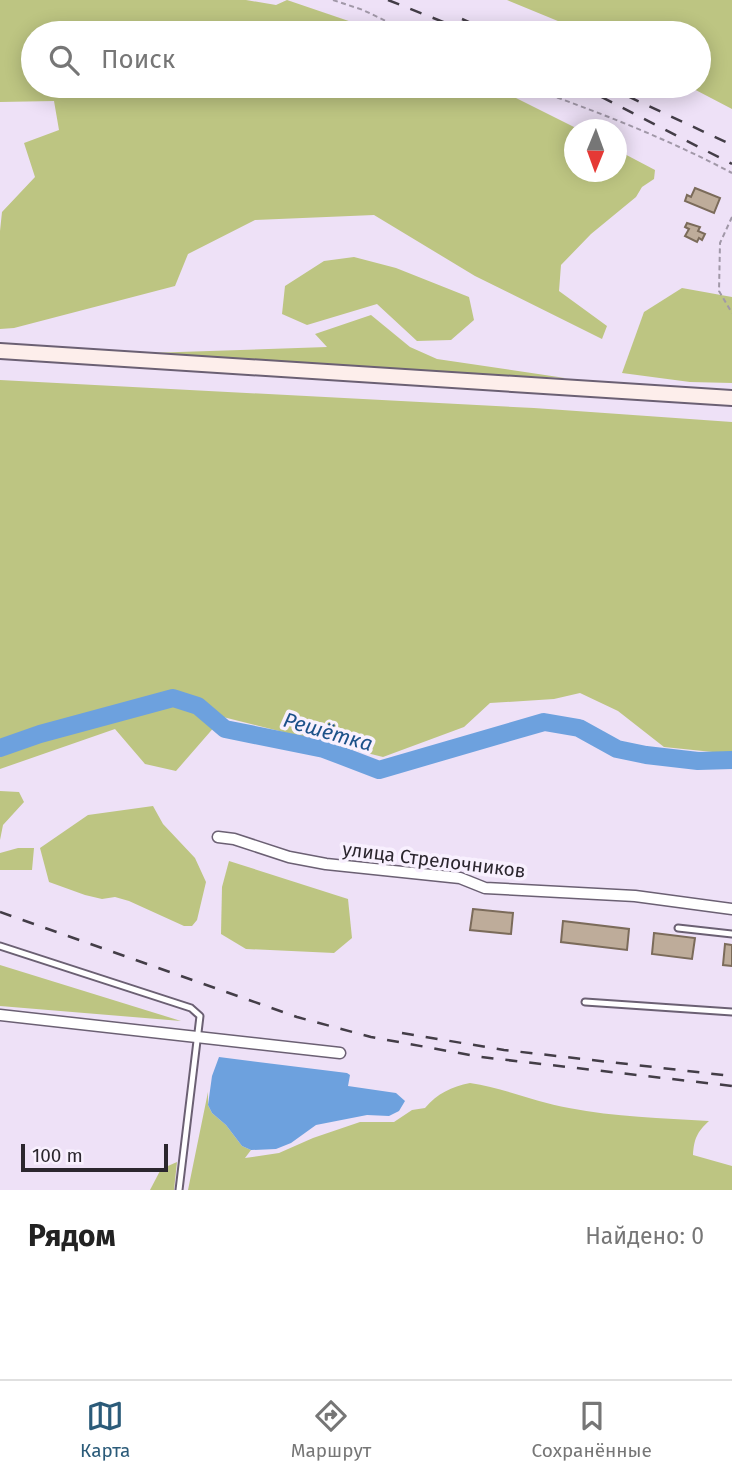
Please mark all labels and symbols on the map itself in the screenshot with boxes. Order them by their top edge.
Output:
north arrow [564,119,627,182]
water label: Решётка [280,707,376,757]
street label: улица Стрелочников [341,837,527,883]
scale bar [21,1141,168,1173]

